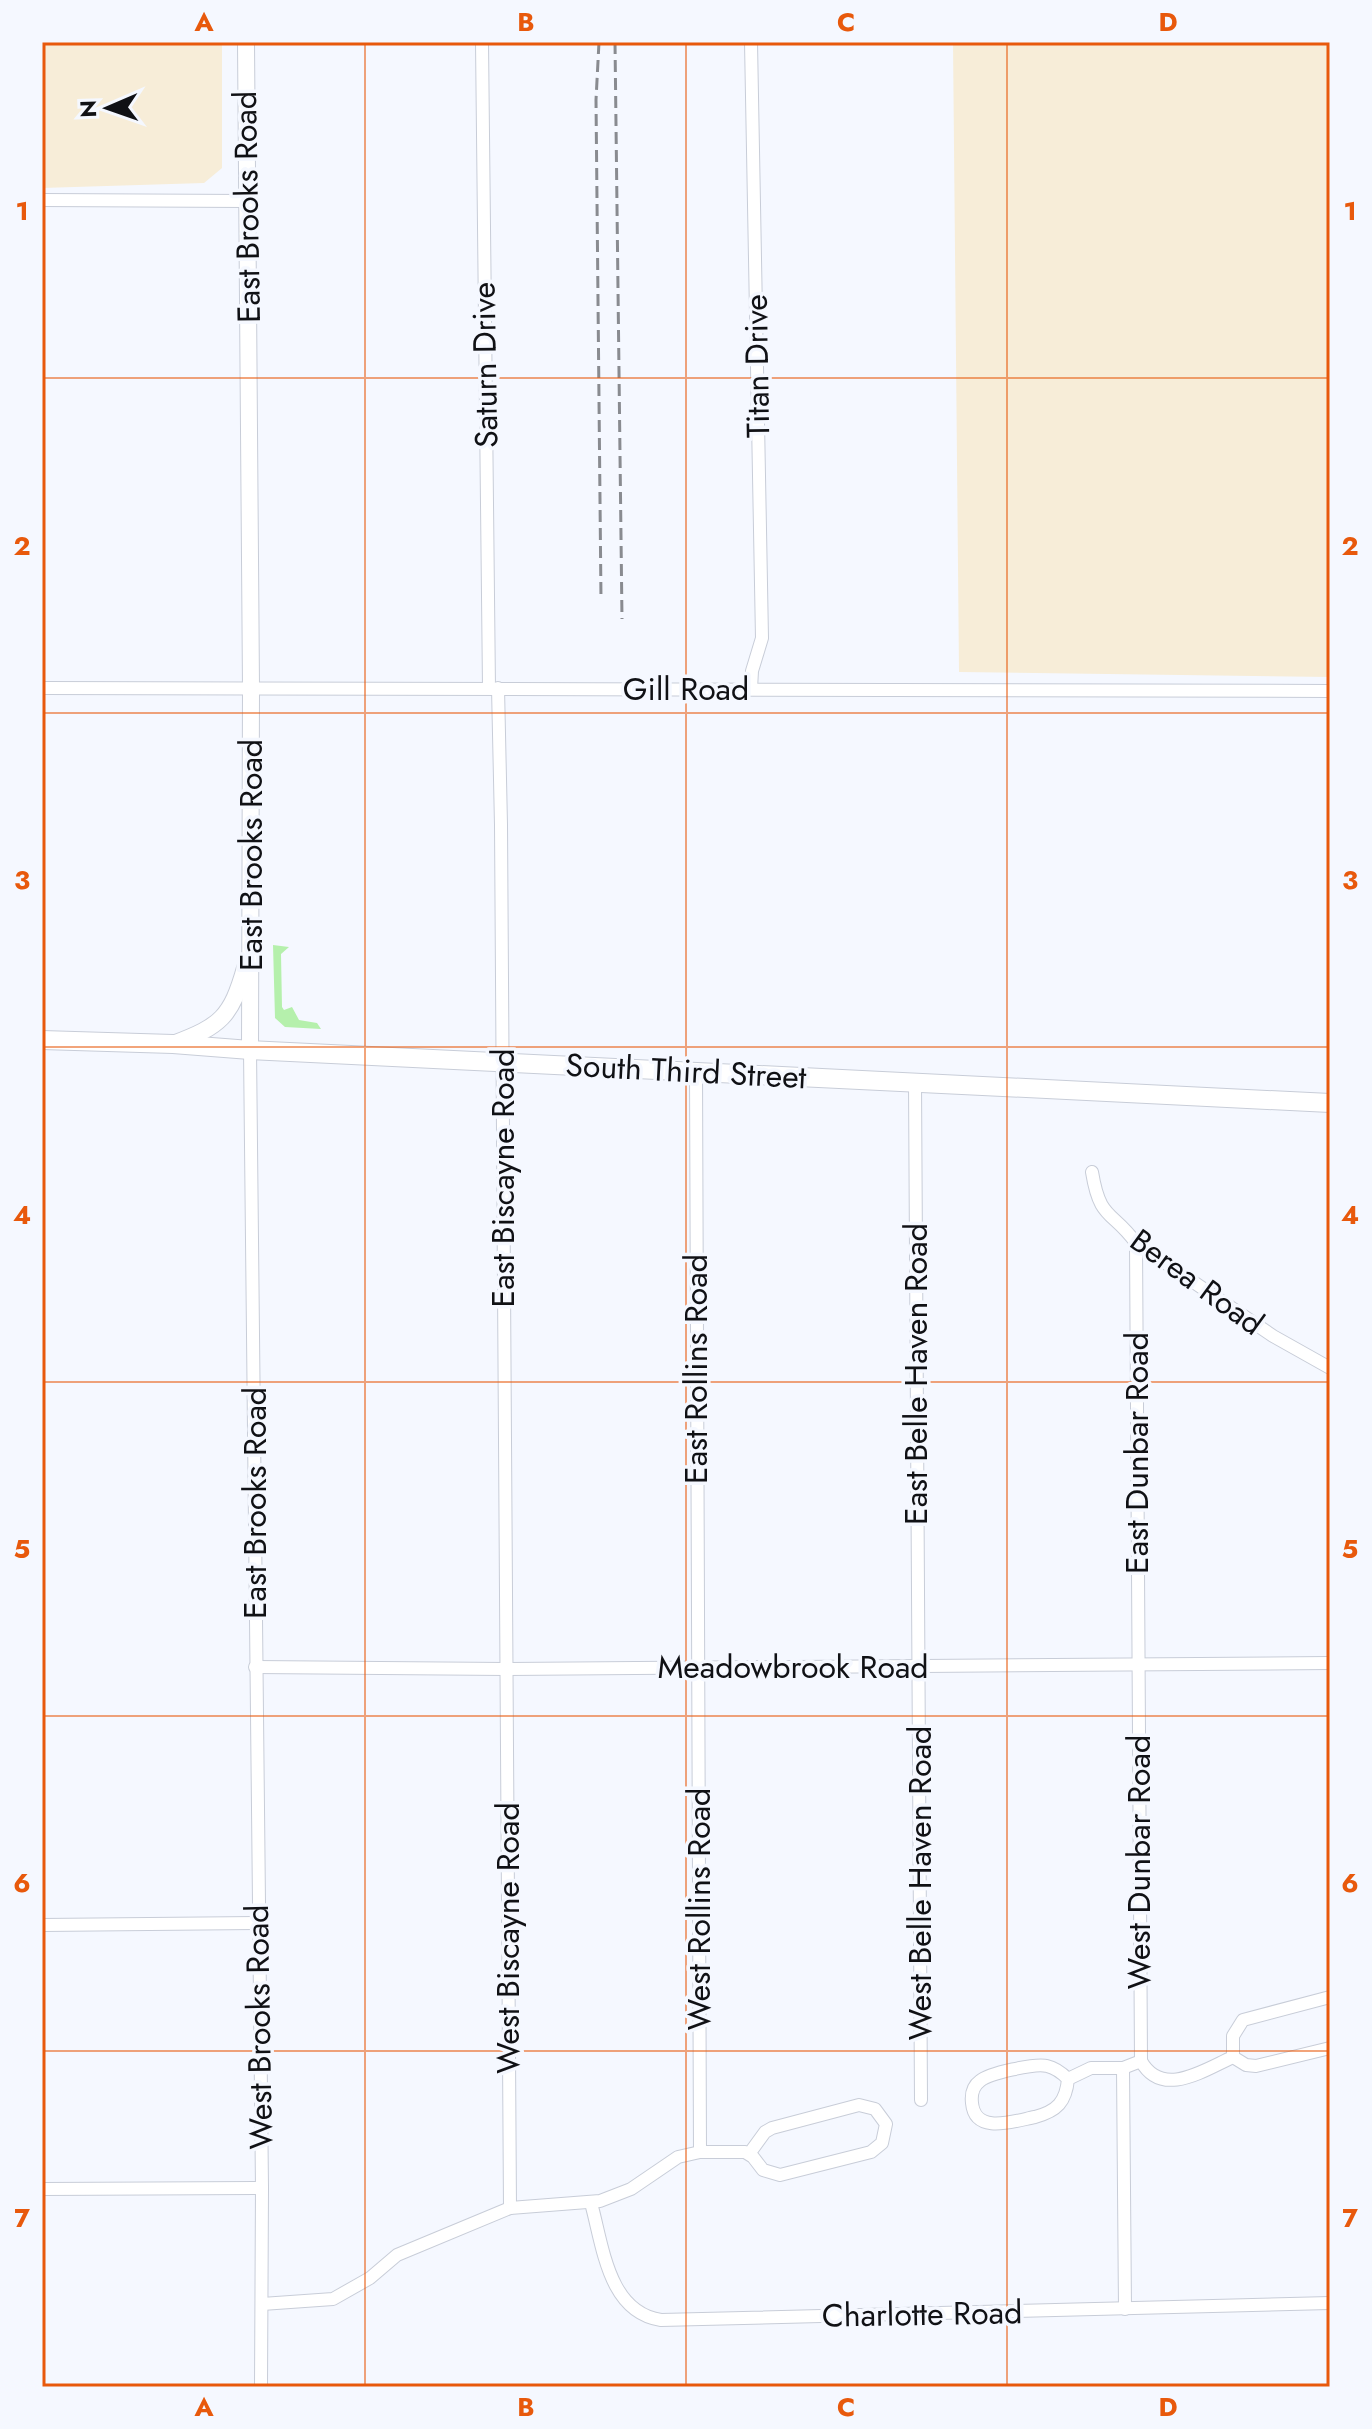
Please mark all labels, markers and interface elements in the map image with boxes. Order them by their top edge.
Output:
text: A [193,3,214,41]
text: B [517,3,535,41]
text: C [837,3,855,41]
text: D [1158,3,1178,41]
north arrow [68,68,148,148]
street label: East Brooks Road [222,91,272,323]
text: N [72,99,104,118]
text: 1 [15,192,29,230]
text: 1 [1343,192,1357,230]
street label: Saturn Drive [461,282,509,448]
street label: Titan Drive [733,294,781,438]
text: 2 [13,527,31,565]
text: 2 [1341,527,1359,565]
street label: Gill Road [623,666,749,712]
street label: East Brooks Road [228,739,274,971]
text: 3 [14,861,30,899]
text: 3 [1342,861,1358,899]
street label: South Third Street [564,1042,808,1100]
street label: East Biscayne Road [480,1049,526,1307]
text: 4 [13,1196,31,1234]
text: 4 [1341,1196,1359,1234]
street label: Berea Road [1121,1218,1273,1346]
street label: East Belle Haven Road [893,1223,939,1525]
street label: East Rollins Road [673,1254,719,1484]
street label: East Dunbar Road [1114,1332,1160,1574]
street label: East Brooks Road [232,1387,278,1619]
text: 5 [14,1530,30,1568]
text: 5 [1342,1530,1358,1568]
street label: Meadowbrook Road [657,1644,929,1690]
street label: West Belle Haven Road [897,1726,943,2040]
street label: West Dunbar Road [1116,1735,1162,1989]
street label: West Rollins Road [676,1788,722,2030]
street label: West Biscayne Road [485,1802,531,2074]
text: 6 [13,1864,31,1902]
text: 6 [1341,1864,1359,1902]
street label: West Brooks Road [234,1904,284,2150]
text: 7 [14,2199,30,2237]
text: 7 [1342,2199,1358,2237]
street label: Charlotte Road [821,2289,1023,2339]
text: A [193,2388,214,2426]
text: B [517,2388,535,2426]
text: C [837,2388,855,2426]
text: D [1158,2388,1178,2426]

